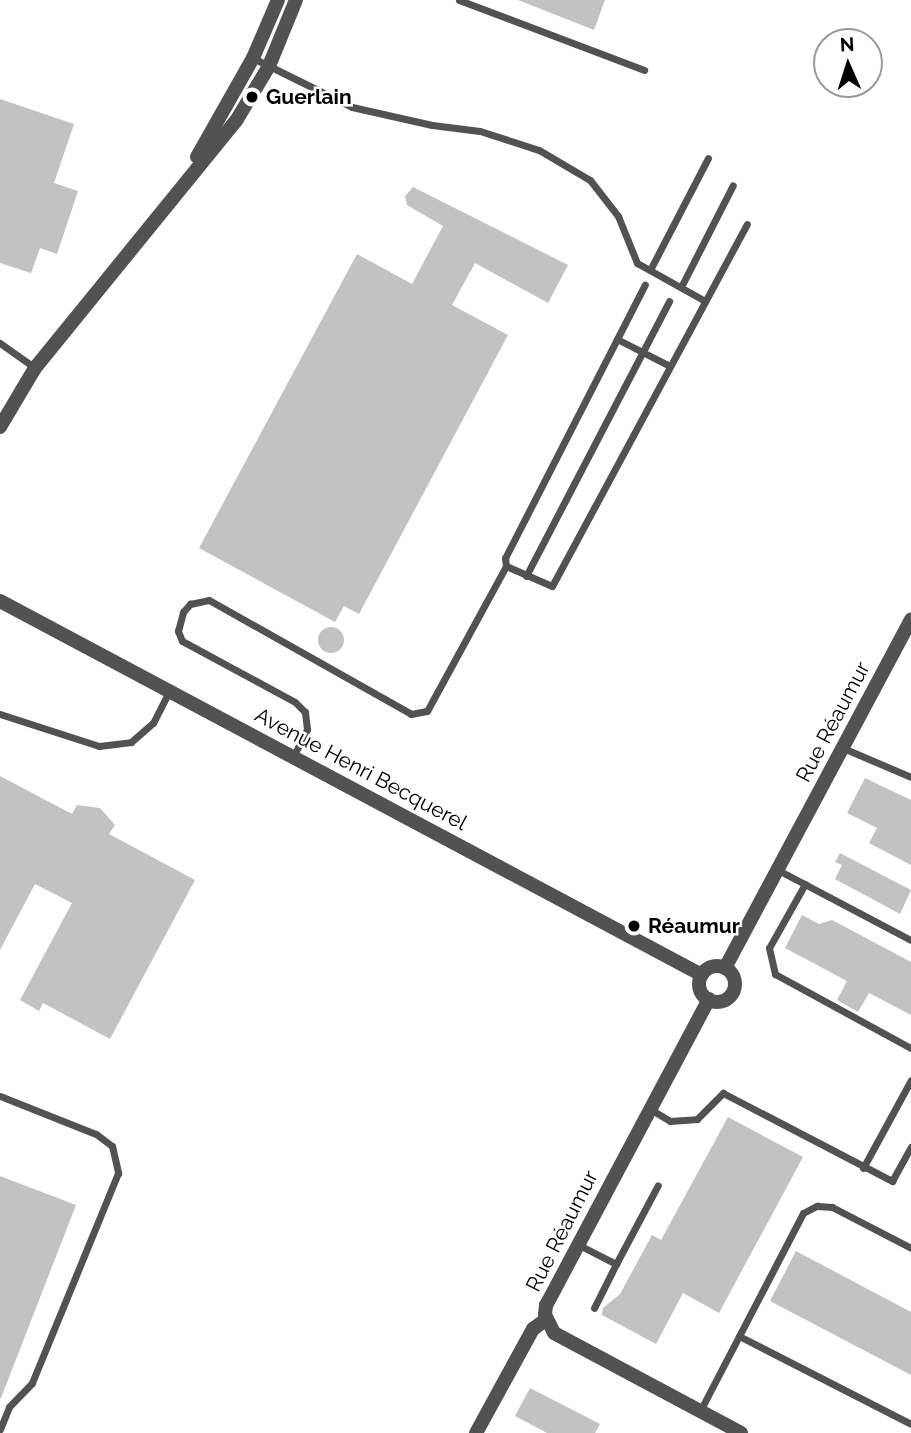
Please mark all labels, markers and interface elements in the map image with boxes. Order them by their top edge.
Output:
north arrow [813,28,883,98]
text: N [839,33,855,55]
place label: Guerlain [266,84,352,110]
marker: Guerlain [244,89,260,105]
street label: Rue Réaumur [791,658,875,786]
street label: Avenue Henri Becquerel [251,702,471,836]
place label: Réaumur [648,913,740,939]
marker: Réaumur [626,918,642,934]
street label: Rue Réaumur [521,1166,603,1296]

